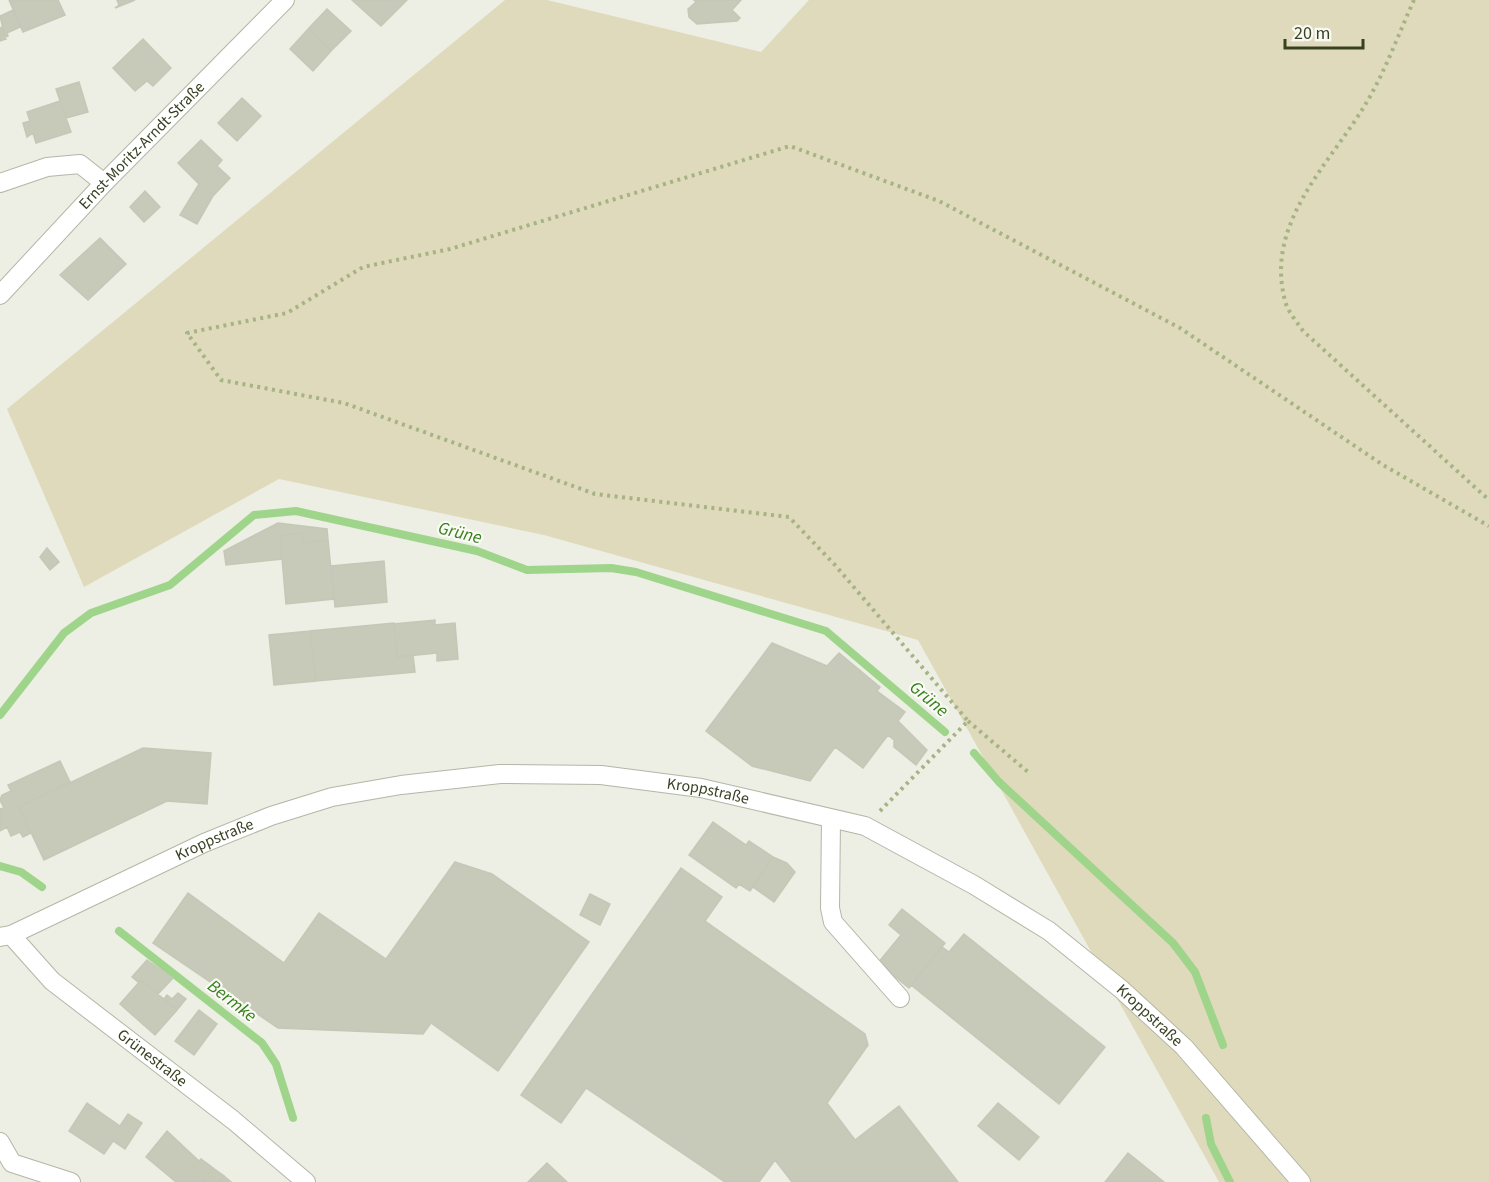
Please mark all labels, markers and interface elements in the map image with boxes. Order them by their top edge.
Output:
scale bar [1285,12,1363,50]
text: 20 m [1294,21,1330,46]
street label: Ernst-Moritz-Arndt-Straße [74,76,210,214]
water label: Grüne [436,516,485,551]
water label: Grüne [904,675,954,723]
street label: Kroppstraße [666,773,751,810]
street label: Kroppstraße [172,813,257,866]
water label: Bermke [202,974,262,1028]
street label: Kroppstraße [1111,979,1188,1052]
street label: Grünestraße [113,1024,192,1092]

